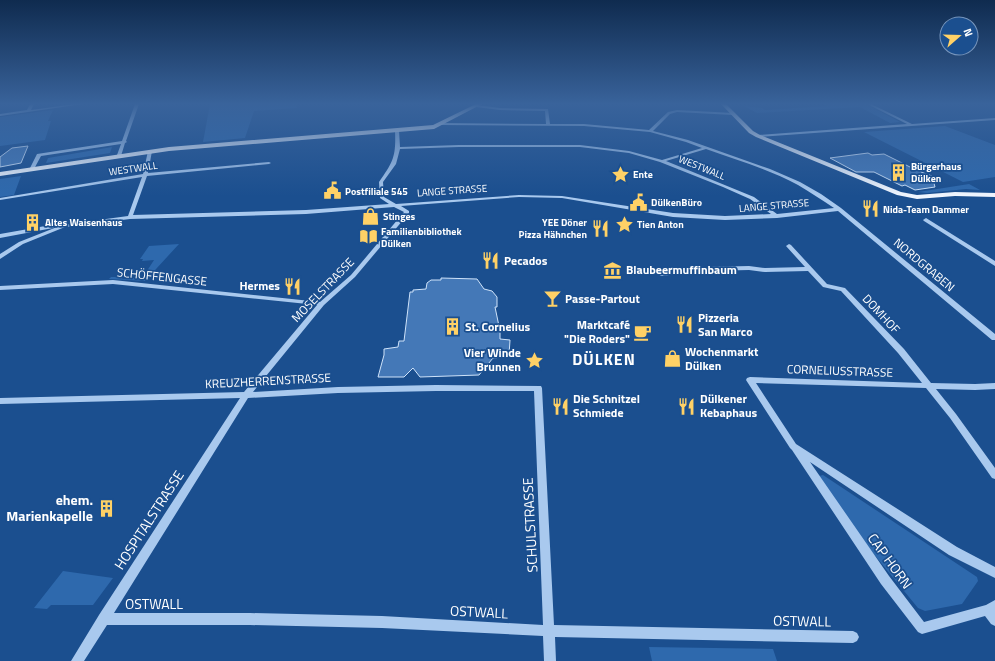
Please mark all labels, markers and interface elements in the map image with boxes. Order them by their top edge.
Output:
north arrow [939,16,979,56]
text: N [960,26,977,39]
street label: WESTWALL [676,151,728,184]
street label: WESTWALL [108,158,159,179]
place label: Bürgerhaus Dülken [911,159,962,186]
building icon: Bürgerhaus Dülken [888,162,908,182]
place icon: Ente [610,164,630,184]
place label: Ente [633,167,653,182]
public building icon: Postfiliale 545 [322,181,342,201]
street label: LANGE STRASSE [416,181,488,200]
place label: Postfiliale 545 [345,184,408,199]
public building icon: DülkenBüro [628,192,648,212]
place label: DülkenBüro [651,195,702,210]
street label: LANGE STRASSE [738,195,810,216]
restaurant icon: Nida-Team Dammer [860,199,880,219]
place label: Nida-Team Dammer [883,202,969,217]
shop icon: Stinges [360,206,380,226]
place label: Stinges [383,209,416,224]
building icon: Altes Waisenhaus [22,212,42,232]
place icon: Tien Anton [614,214,634,234]
place label: Altes Waisenhaus [45,215,123,230]
place label: YEE Döner Pizza Hähnchen [519,215,587,242]
place label: Tien Anton [637,217,684,232]
restaurant icon: YEE Döner Pizza Hähnchen [590,218,610,238]
place label: Familienbibliothek Dülken [381,224,462,251]
library icon: Familienbibliothek Dülken [358,227,378,247]
street label: NORDGRABEN [889,233,959,296]
restaurant icon: Pecados [481,251,501,271]
place label: Pecados [504,251,548,270]
street label: MOSELSTRASSE [287,253,359,326]
museum icon: Blaubeermuffinbaum [603,260,623,280]
place label: Blaubeermuffinbaum [626,260,737,279]
street label: SCHÖFFENGASSE [116,262,208,291]
place label: Hermes [240,276,280,295]
restaurant icon: Hermes [283,276,303,296]
bar icon: Passe-Partout [542,289,562,309]
place label: Passe-Partout [565,289,640,308]
street label: DOMHOF [858,290,905,338]
place label: Pizzeria San Marco [698,308,753,341]
place label: Marktcafé "Die Roders" [564,315,630,348]
restaurant icon: Pizzeria San Marco [675,315,695,335]
building icon: St. Cornelius [442,317,462,337]
place label: St. Cornelius [465,317,531,336]
cafe icon: Marktcafé "Die Roders" [633,322,653,342]
place label: Wochenmarkt Dülken [685,342,759,375]
place label: Vier Winde Brunnen [464,343,521,376]
district label: DÜLKEN [572,347,636,371]
shop icon: Wochenmarkt Dülken [662,349,682,369]
place icon: Vier Winde Brunnen [524,350,544,370]
street label: CORNELIUSSTRASSE [787,359,894,382]
street label: KREUZHERRENSTRASSE [205,368,332,393]
place label: Die Schnitzel Schmiede [573,389,640,422]
place label: Dülkener Kebaphaus [700,389,758,422]
restaurant icon: Die Schnitzel Schmiede [550,396,570,416]
restaurant icon: Dülkener Kebaphaus [677,396,697,416]
street label: HOSPITALSTRASSE [109,466,189,573]
street label: SCHULSTRASSE [517,477,542,573]
place label: ehem. Marienkapelle [6,489,93,526]
building icon: ehem. Marienkapelle [96,498,116,518]
street label: CAP HORN [863,529,918,593]
street label: OSTWALL [125,593,183,614]
street label: OSTWALL [449,599,509,624]
street label: OSTWALL [773,609,832,632]

